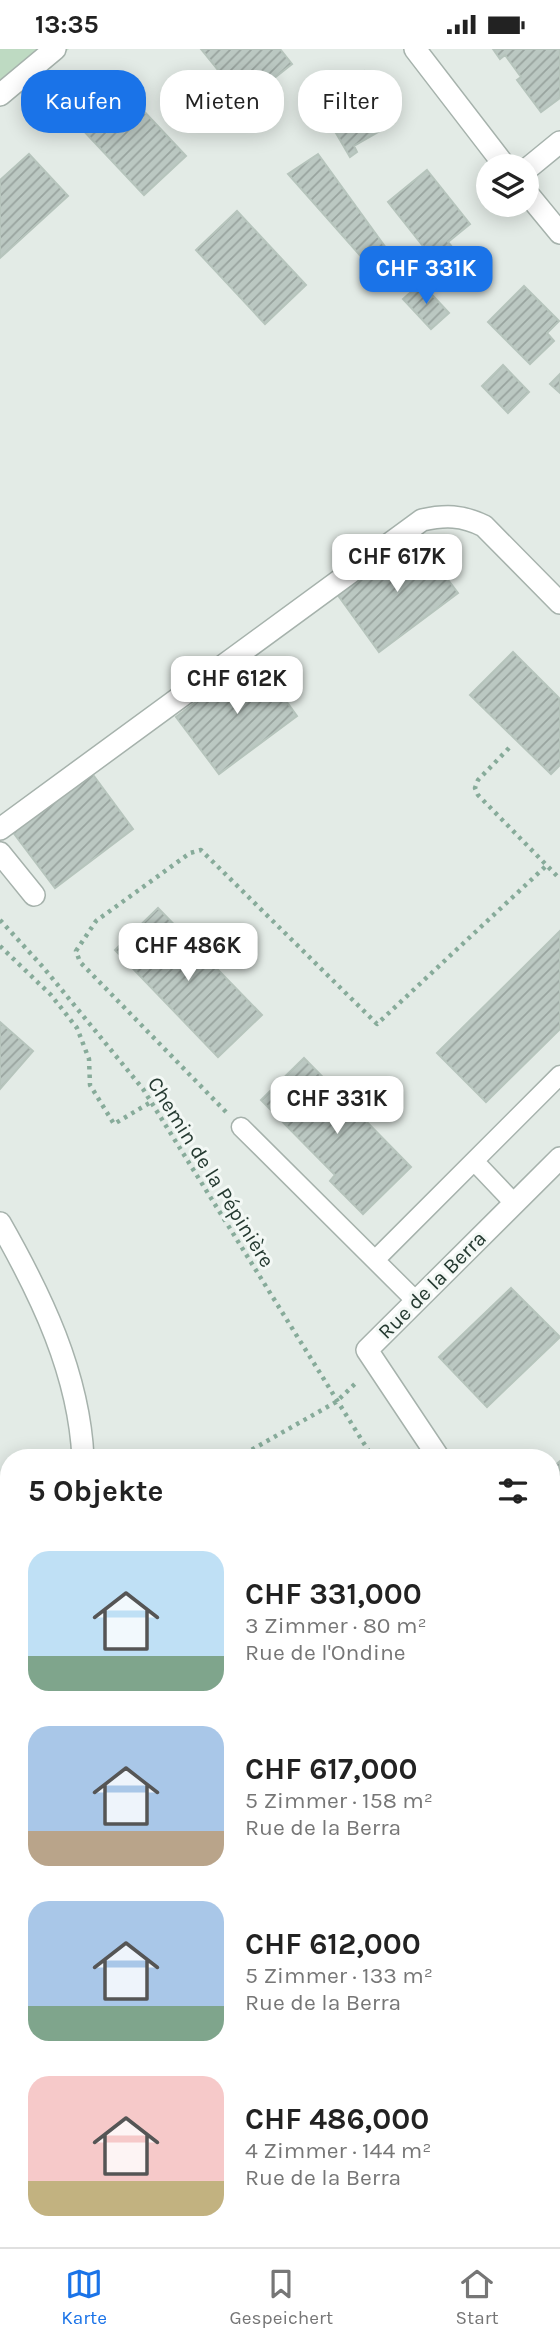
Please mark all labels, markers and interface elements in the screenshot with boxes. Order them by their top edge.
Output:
text: 13:35 [35,9,99,40]
chip: Kaufen [21,70,146,133]
chip: Mieten [160,70,284,133]
chip: Filter [298,70,402,133]
map controls [476,154,539,217]
button: layers [476,154,539,217]
pin: CHF 331K [354,247,498,306]
text: CHF 331K [375,255,477,282]
pin: CHF 617K [325,535,469,594]
text: CHF 617K [348,543,446,570]
pin: CHF 612K [165,657,309,716]
text: CHF 612K [187,665,287,692]
pin: CHF 486K [116,923,260,983]
text: CHF 486K [135,932,241,959]
street label: Chemin de la Pépinière [143,1073,279,1271]
pin: CHF 331K [265,1077,409,1136]
text: CHF 331K [286,1085,388,1112]
street label: Rue de la Berra [373,1226,491,1344]
icon: filters [494,1472,532,1510]
text: 5 Objekte [28,1473,163,1509]
text: CHF 331,000 [245,1576,422,1612]
icon: home [84,1579,168,1663]
text: 3 Zimmer · 80 m² [245,1612,427,1639]
text: Rue de l'Ondine [245,1639,406,1666]
text: CHF 617,000 [245,1751,418,1787]
icon: home [84,1754,168,1838]
text: 5 Zimmer · 158 m² [245,1787,433,1814]
text: Rue de la Berra [245,1814,401,1841]
text: CHF 612,000 [245,1926,421,1962]
icon: home [84,1929,168,2013]
text: 5 Zimmer · 133 m² [245,1962,433,1989]
text: Rue de la Berra [245,1989,401,2016]
text: CHF 486,000 [245,2101,429,2137]
icon: home [84,2104,168,2188]
text: 4 Zimmer · 144 m² [245,2137,431,2164]
text: Rue de la Berra [245,2164,401,2191]
tab: Karte [61,2265,107,2329]
tab: Gespeichert [230,2265,333,2329]
tab: Start [456,2265,499,2329]

